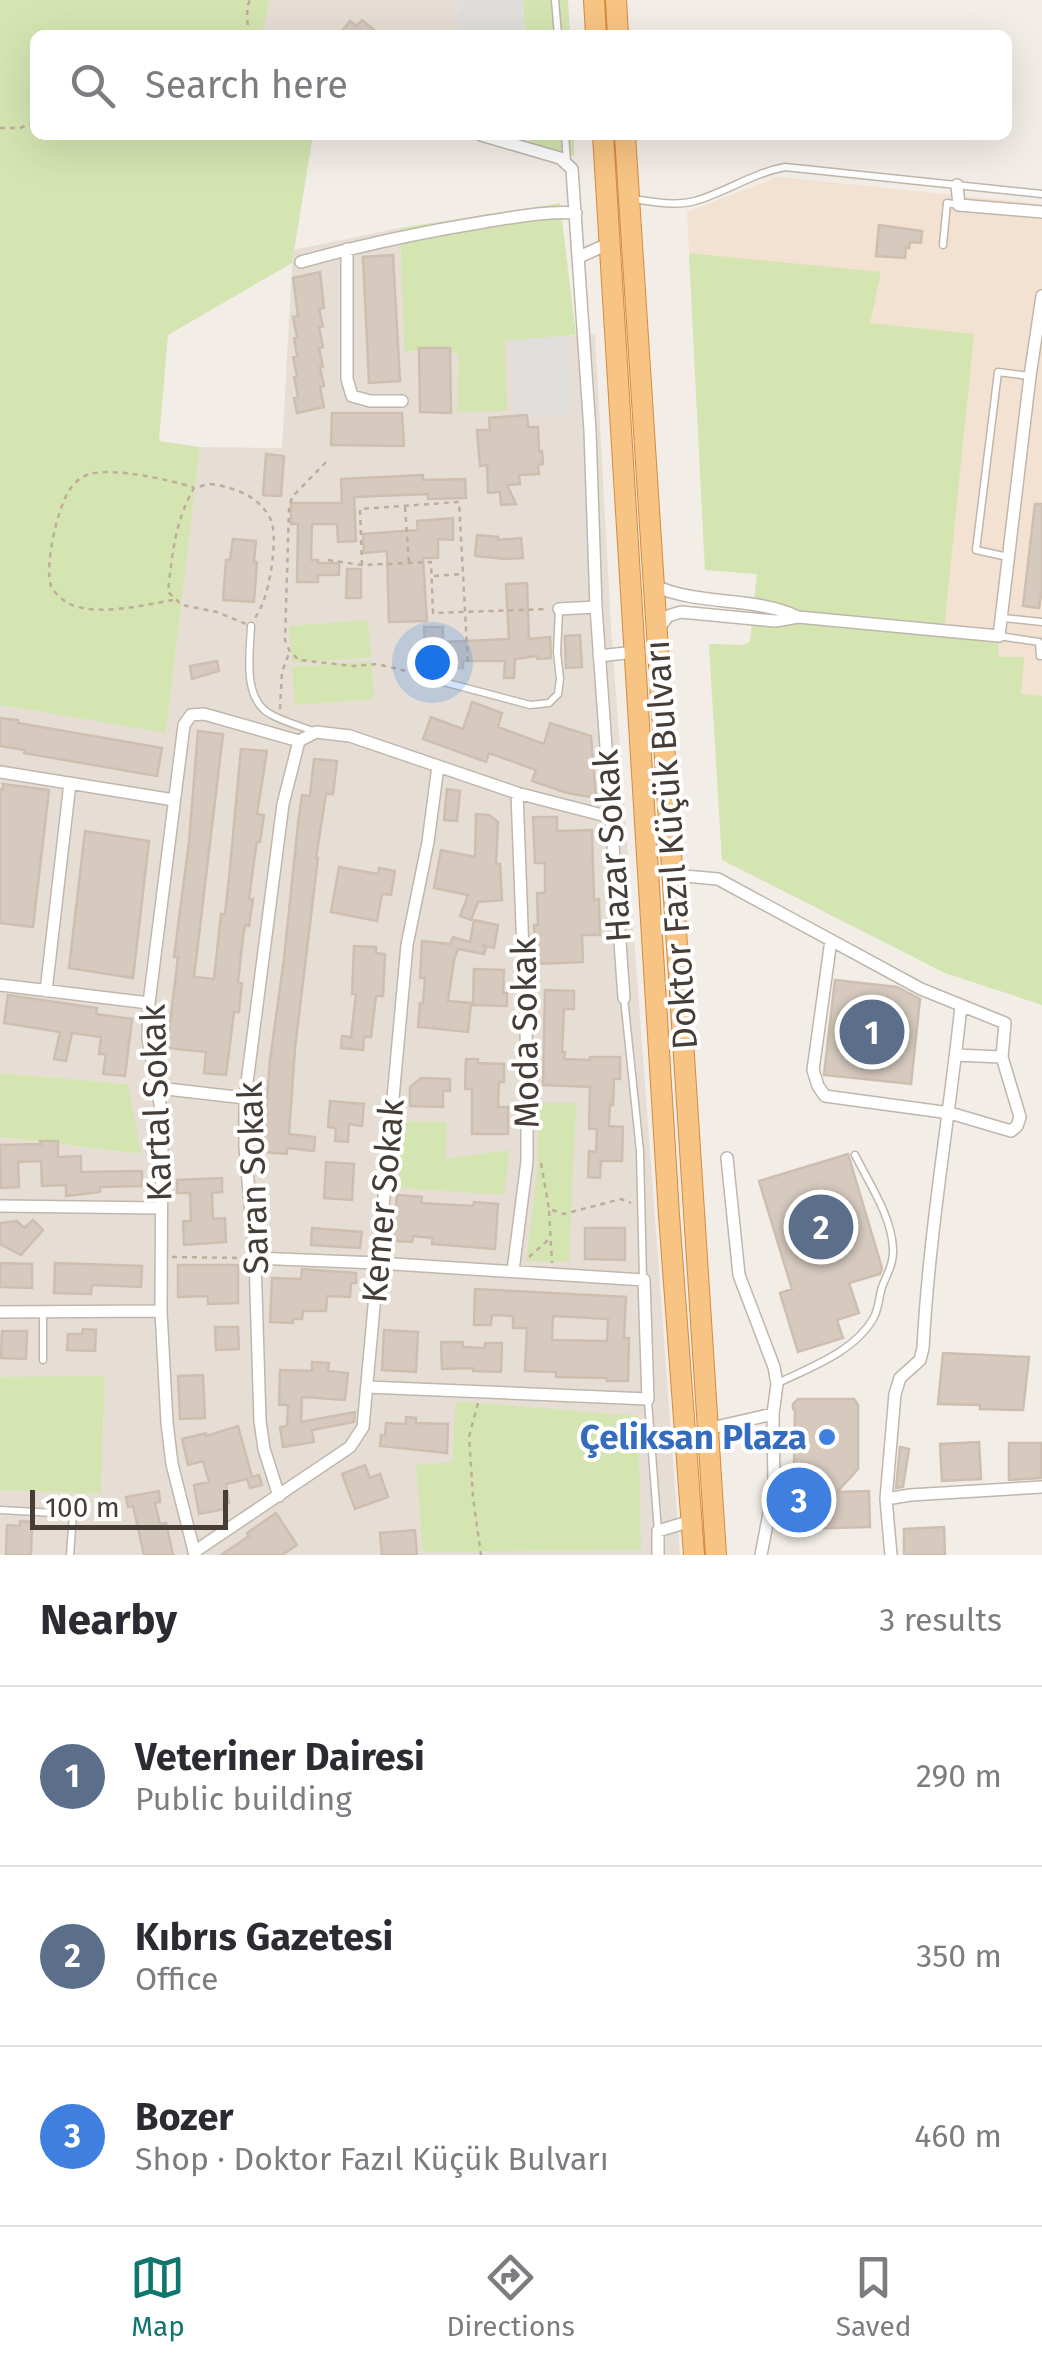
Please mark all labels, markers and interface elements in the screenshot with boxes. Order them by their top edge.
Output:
search box [30,30,1012,140]
icon: search [65,58,120,113]
text: Search here [145,62,348,108]
your location [407,637,458,688]
street label: Doktor Fazıl Küçük Bulvarı [636,639,706,1051]
street label: Hazar Sokak [584,748,640,944]
street label: Moda Sokak [502,937,548,1129]
pin: 1 [840,994,904,1070]
street label: Kartal Sokak [132,1004,180,1202]
street label: Saran Sokak [229,1081,277,1275]
street label: Kemer Sokak [353,1097,413,1305]
pin: 2 [788,1190,854,1264]
place label: Çeliksan Plaza [580,1416,807,1458]
marker: Çeliksan Plaza [816,1426,838,1448]
pin: 3 [766,1462,832,1538]
scale bar [30,1485,228,1530]
text: 100 m [45,1491,120,1524]
text: Nearby [40,1595,177,1645]
text: 3 results [879,1601,1002,1639]
text: Veteriner Dairesi [135,1734,425,1780]
text: 1 [65,1757,80,1795]
text: 290 m [916,1757,1002,1795]
text: Public building [135,1780,352,1818]
text: Kıbrıs Gazetesi [135,1914,393,1960]
text: 2 [64,1937,81,1975]
text: 350 m [916,1937,1002,1975]
text: Office [135,1960,218,1998]
text: Bozer [135,2094,234,2140]
text: 3 [64,2117,81,2155]
text: 460 m [914,2117,1002,2155]
text: Shop · Doktor Fazıl Küçük Bulvarı [135,2140,609,2178]
tab: Map [130,2250,185,2343]
tab: Directions [446,2250,575,2343]
tab: Saved [836,2250,912,2343]

